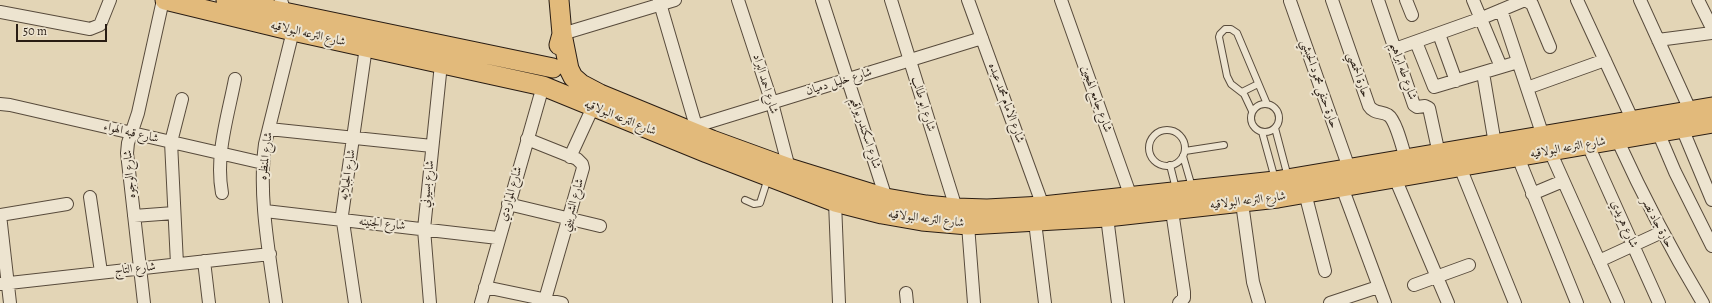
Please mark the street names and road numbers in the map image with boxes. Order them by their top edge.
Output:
street label: شارع الترعه البولاقيه [269,18,347,50]
street label: حارة حنفي محمود الحبشي [1297,38,1341,130]
street label: شارع طه ابراهيم [1386,40,1420,102]
street label: حارة الحمصي [1344,50,1372,100]
street label: شارع احمد البراد [749,52,781,116]
street label: شارع الامام محمد عبده [985,61,1027,145]
street label: شارع جامع الهجين [1077,64,1115,134]
street label: شارع خليل دميان [804,65,874,99]
street label: شارع ابو طالب [908,75,938,133]
street label: شارع اسكندر يواقيم [847,95,883,171]
street label: شارع الترعه البولاقيه [582,97,658,139]
street label: شارع قبه الهواء [102,120,160,146]
street label: شارع المنظره [256,131,276,181]
street label: شارع الترعه البولاقيه [1529,134,1607,162]
street label: شارع الجبلايه [337,148,359,202]
street label: شارع الوجوه [121,149,139,199]
street label: شارع بسيوني [418,160,438,208]
street label: شارع المواردي [496,165,526,223]
street label: شارع الشربيني [559,177,587,233]
street label: شارع الترعه البولاقيه [1209,189,1287,213]
street label: حارة جاد نصر [1638,196,1676,250]
street label: شارع هريدي [1607,198,1641,250]
street label: شارع الترعه البولاقيه [887,207,965,231]
street label: شارع الجنينه [358,214,406,234]
street label: شارع التاج [114,260,156,278]

